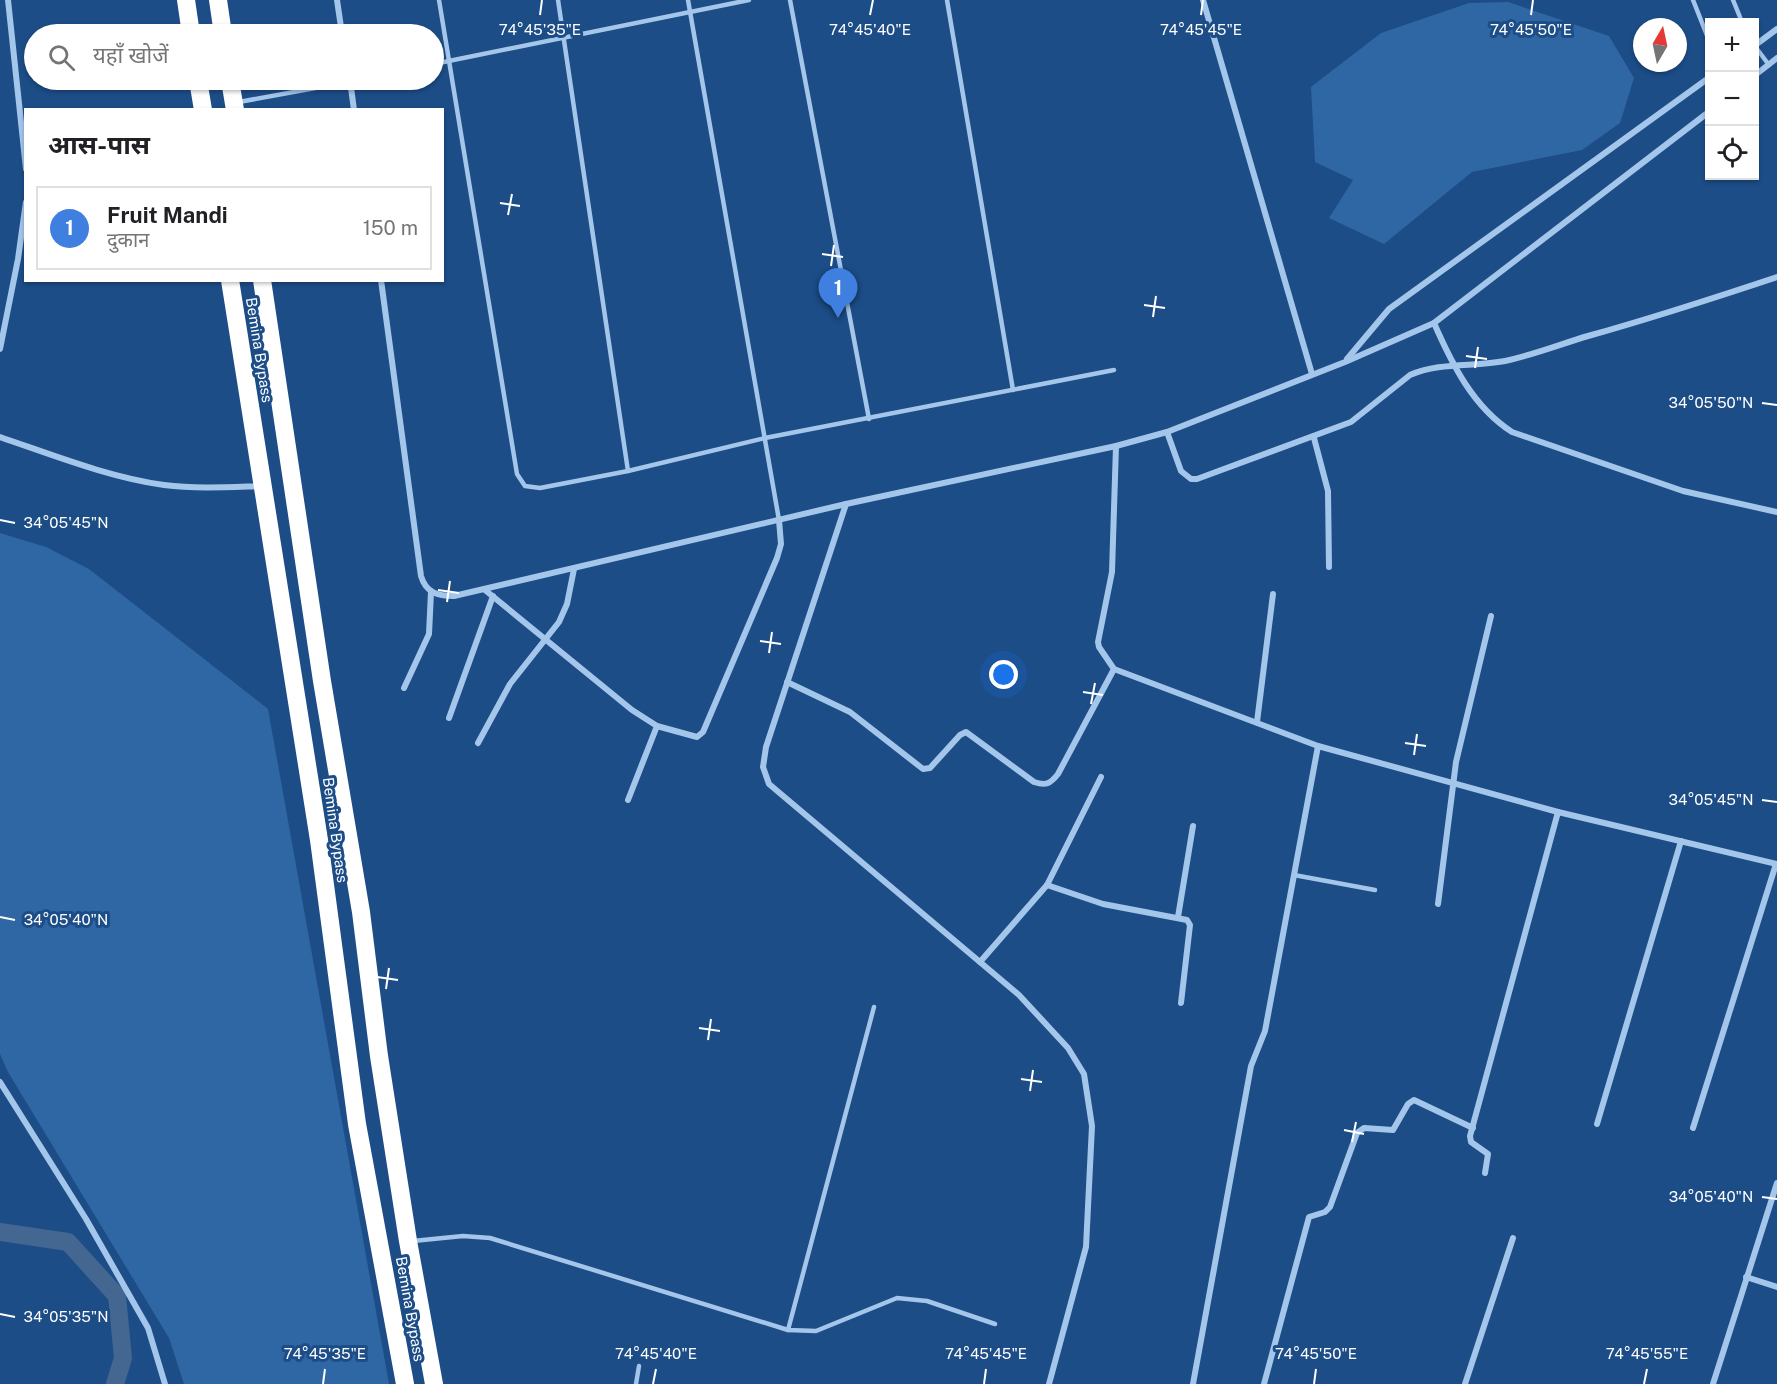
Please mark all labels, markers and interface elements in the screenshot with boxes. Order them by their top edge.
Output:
north arrow [1633,18,1687,72]
map controls [1705,18,1759,180]
button: + [1705,18,1759,72]
text: 74°45'35"E [499,21,581,38]
text: 74°45'40"E [829,21,911,38]
text: 74°45'45"E [1160,21,1242,38]
text: 74°45'50"E [1490,21,1572,38]
search box [24,24,444,90]
icon: search [45,41,78,74]
text: यहाँ खोजें [93,42,169,68]
button: − [1705,72,1759,126]
button: locate [1705,126,1759,180]
text: आस-पास [48,129,150,160]
text: Fruit Mandi [107,202,228,228]
text: 1 [65,216,74,240]
text: 150 m [363,216,418,240]
text: दुकान [107,228,149,252]
pin: 1 [818,268,858,318]
street label: Bemina Bypass [243,296,276,404]
text: 34°05'50"N [1669,394,1753,411]
text: 34°05'45"N [24,514,108,531]
your location [989,660,1018,689]
street label: Bemina Bypass [320,776,351,884]
text: 34°05'45"N [1669,791,1753,808]
text: 34°05'40"N [24,911,108,928]
text: 34°05'40"N [1669,1188,1753,1205]
street label: Bemina Bypass [393,1255,428,1363]
text: 34°05'35"N [23,1308,109,1325]
text: 74°45'35"E [284,1345,366,1362]
text: 74°45'40"E [615,1345,697,1362]
text: 74°45'45"E [945,1345,1027,1362]
text: 74°45'50"E [1275,1345,1357,1362]
text: 74°45'55"E [1606,1345,1688,1362]

